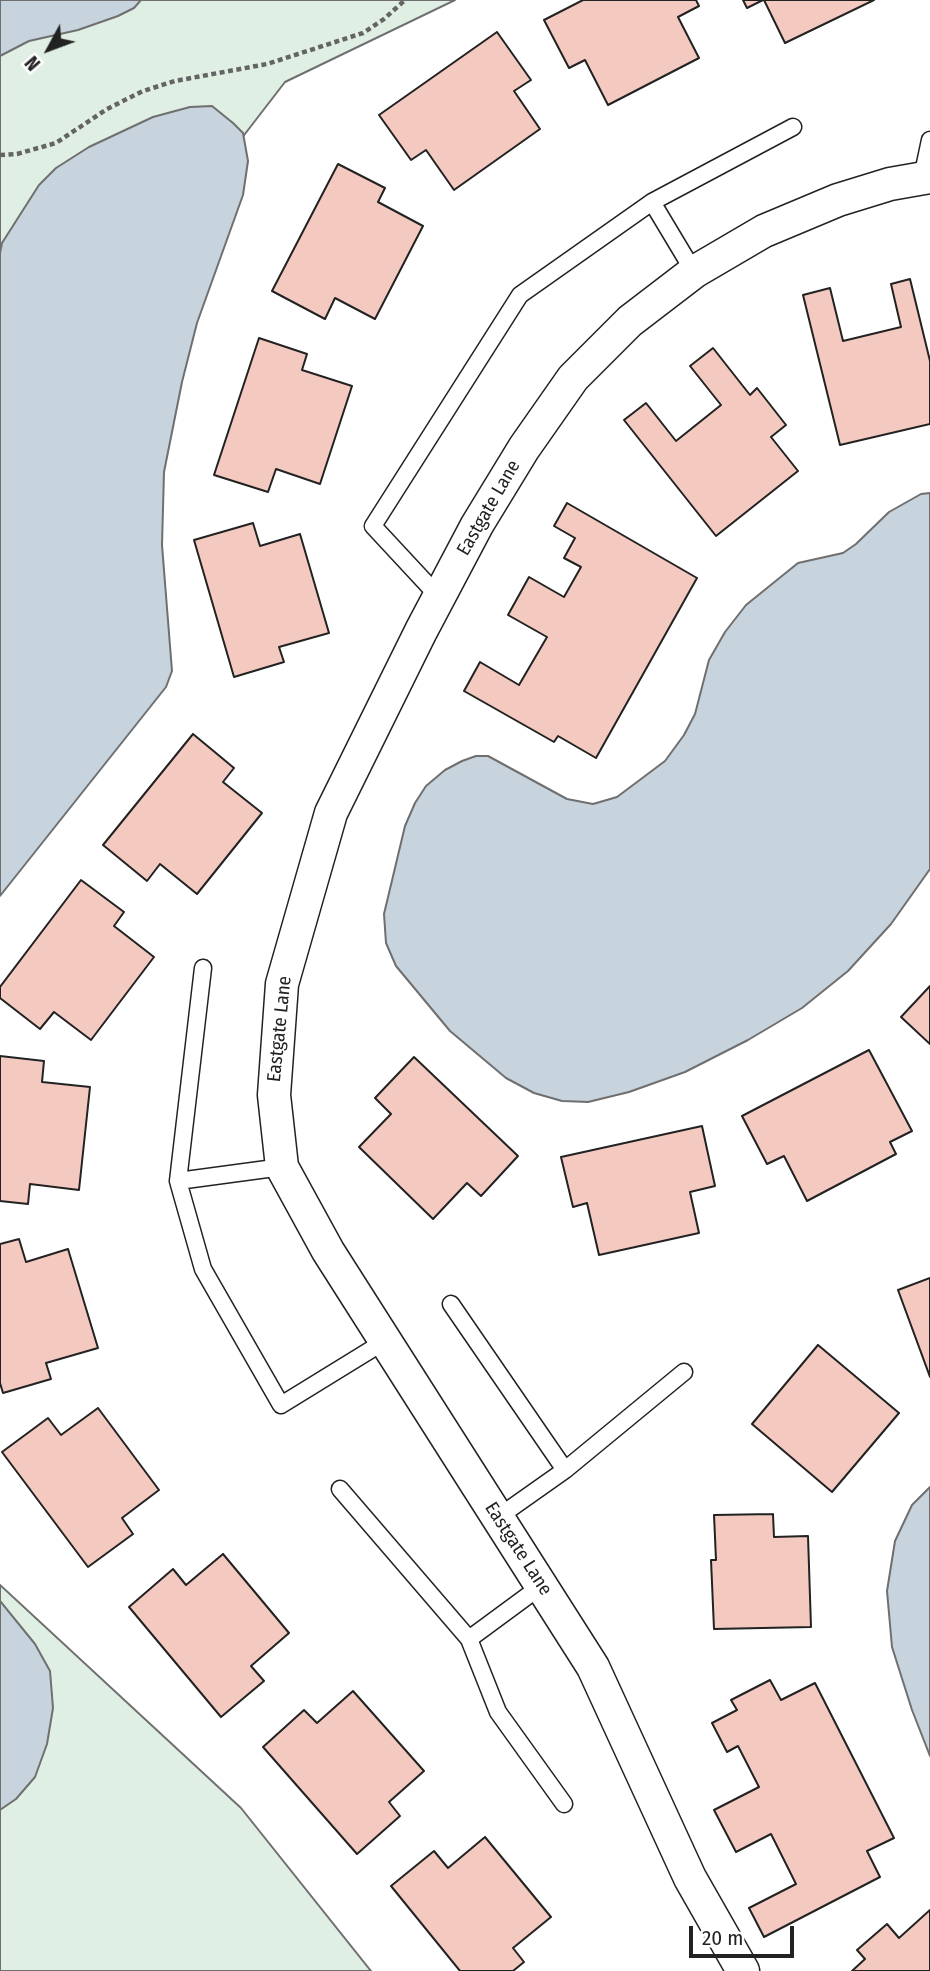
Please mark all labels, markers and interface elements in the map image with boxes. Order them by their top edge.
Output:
north arrow [14,14,84,84]
text: N [20,51,45,75]
street label: Eastgate Lane [452,456,526,560]
street label: Eastgate Lane [263,975,297,1083]
street label: Eastgate Lane [479,1498,557,1600]
scale bar [692,1912,797,1956]
text: 20 m [702,1925,743,1951]

